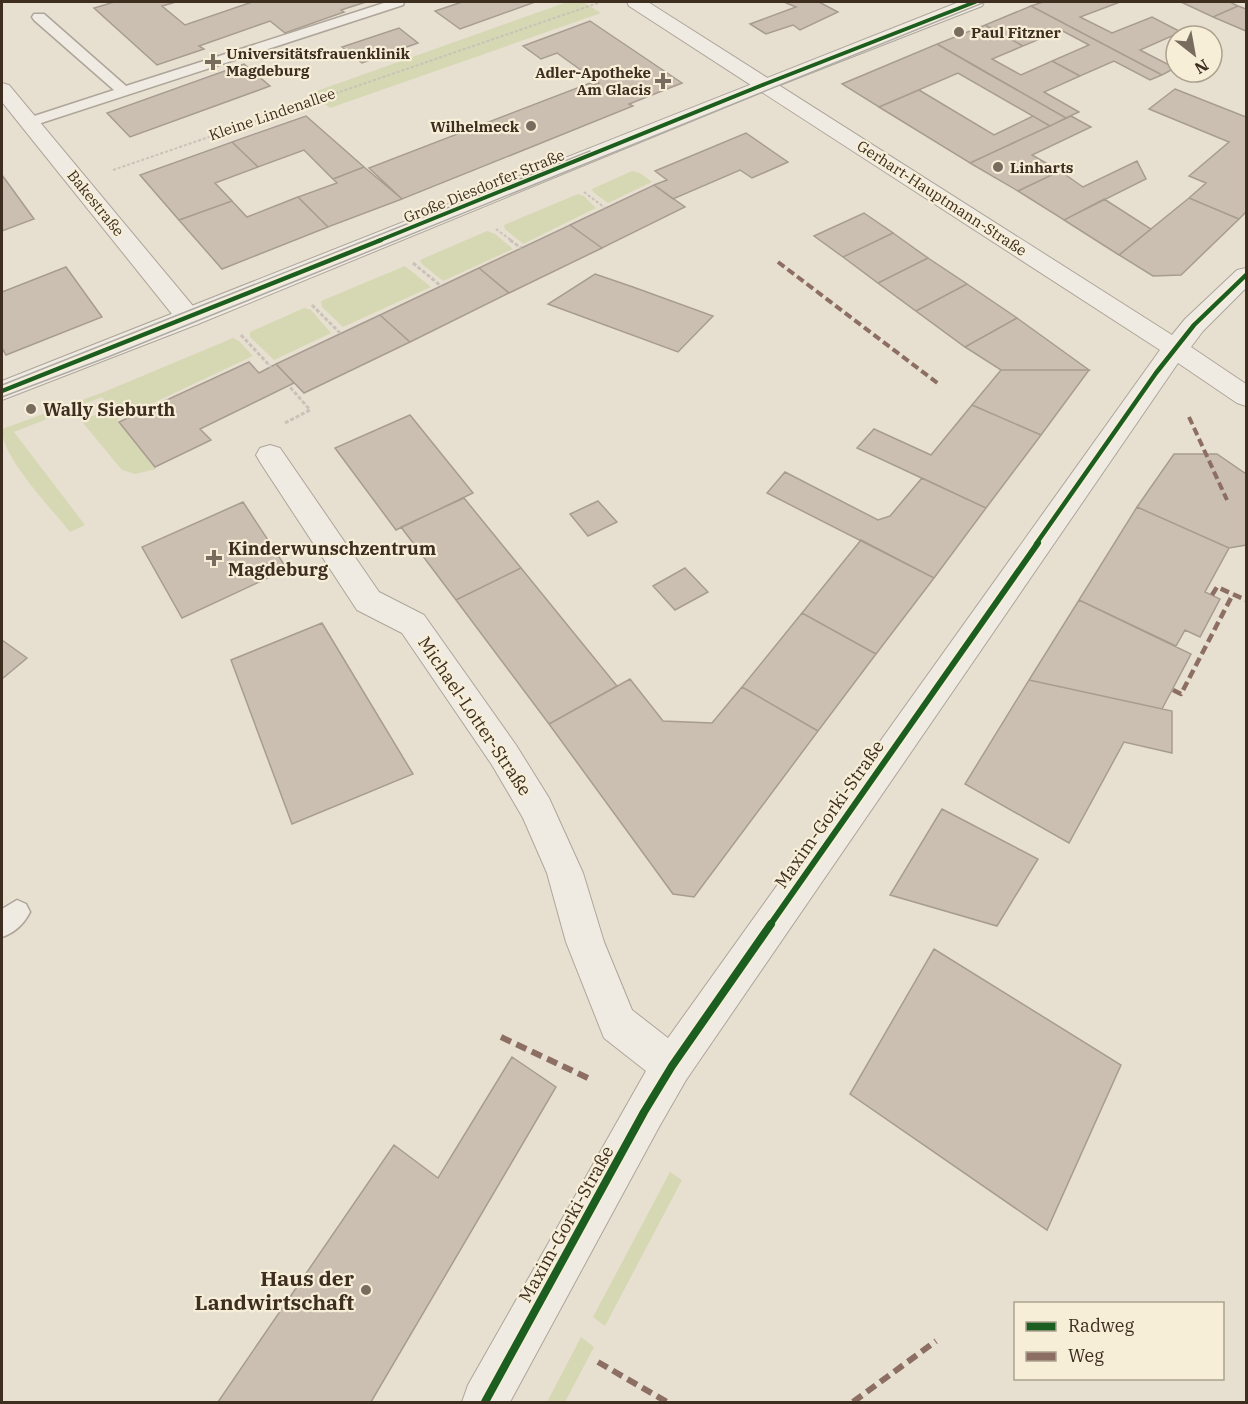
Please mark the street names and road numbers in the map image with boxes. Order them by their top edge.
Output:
street label: Kleine Lindenallee [206,83,338,145]
street label: Gerhart-Hauptmann-Straße [854,136,1030,260]
street label: Große Diesdorfer Straße [401,145,567,227]
street label: Bakestraße [63,166,129,240]
street label: Michael-Lotter-Straße [413,632,537,800]
street label: Maxim-Gorki-Straße [769,735,889,893]
street label: Maxim-Gorki-Straße [513,1142,619,1306]

